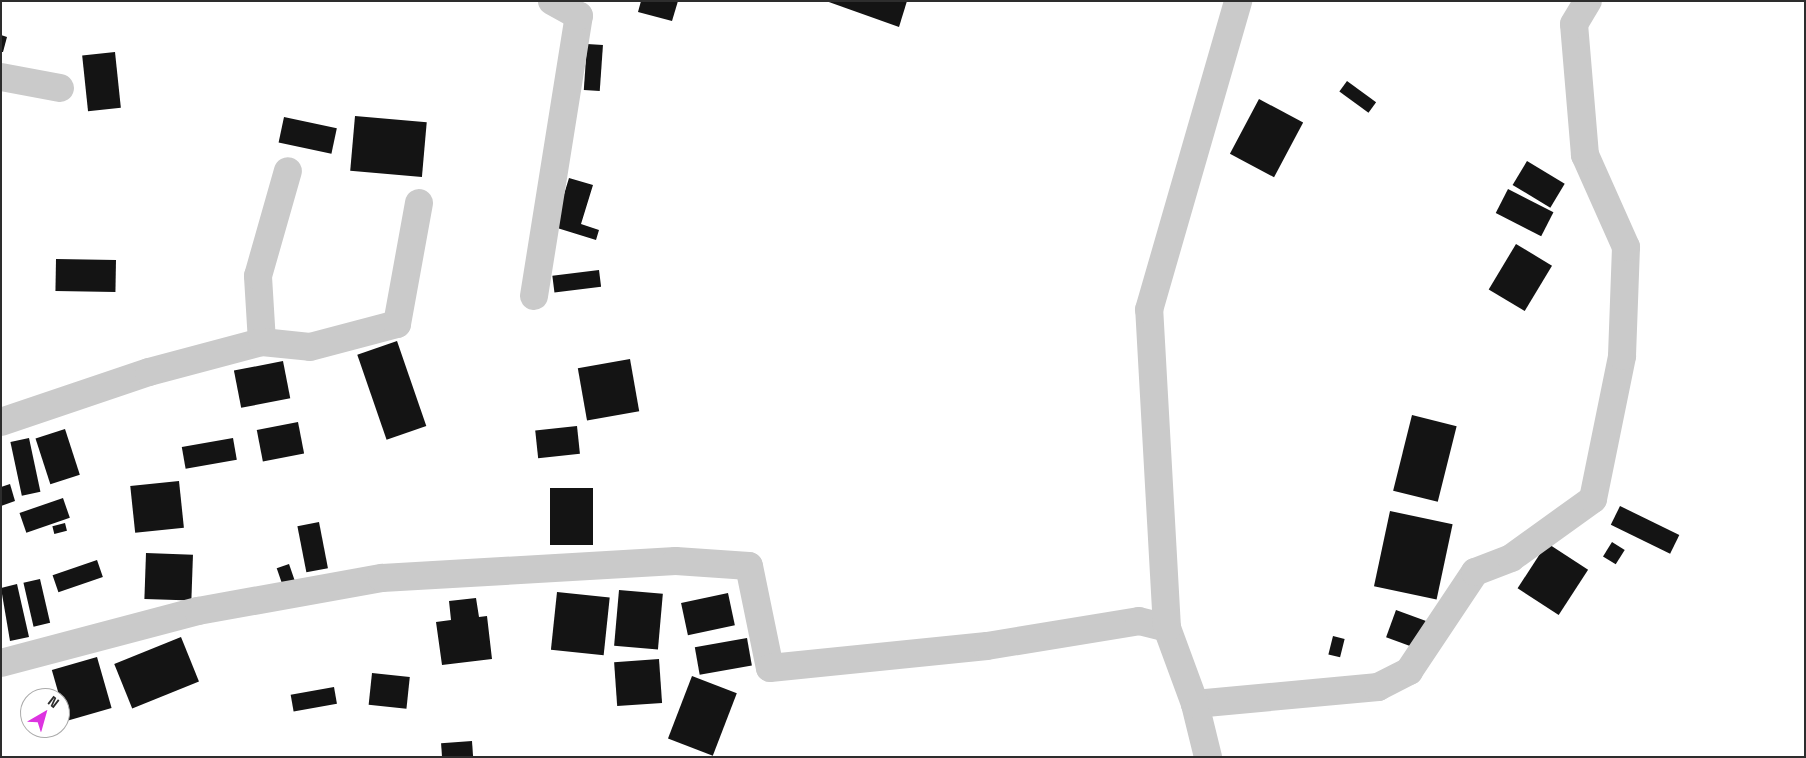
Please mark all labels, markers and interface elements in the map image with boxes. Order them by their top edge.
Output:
north arrow [20,688,70,738]
text: N [44,692,63,712]

